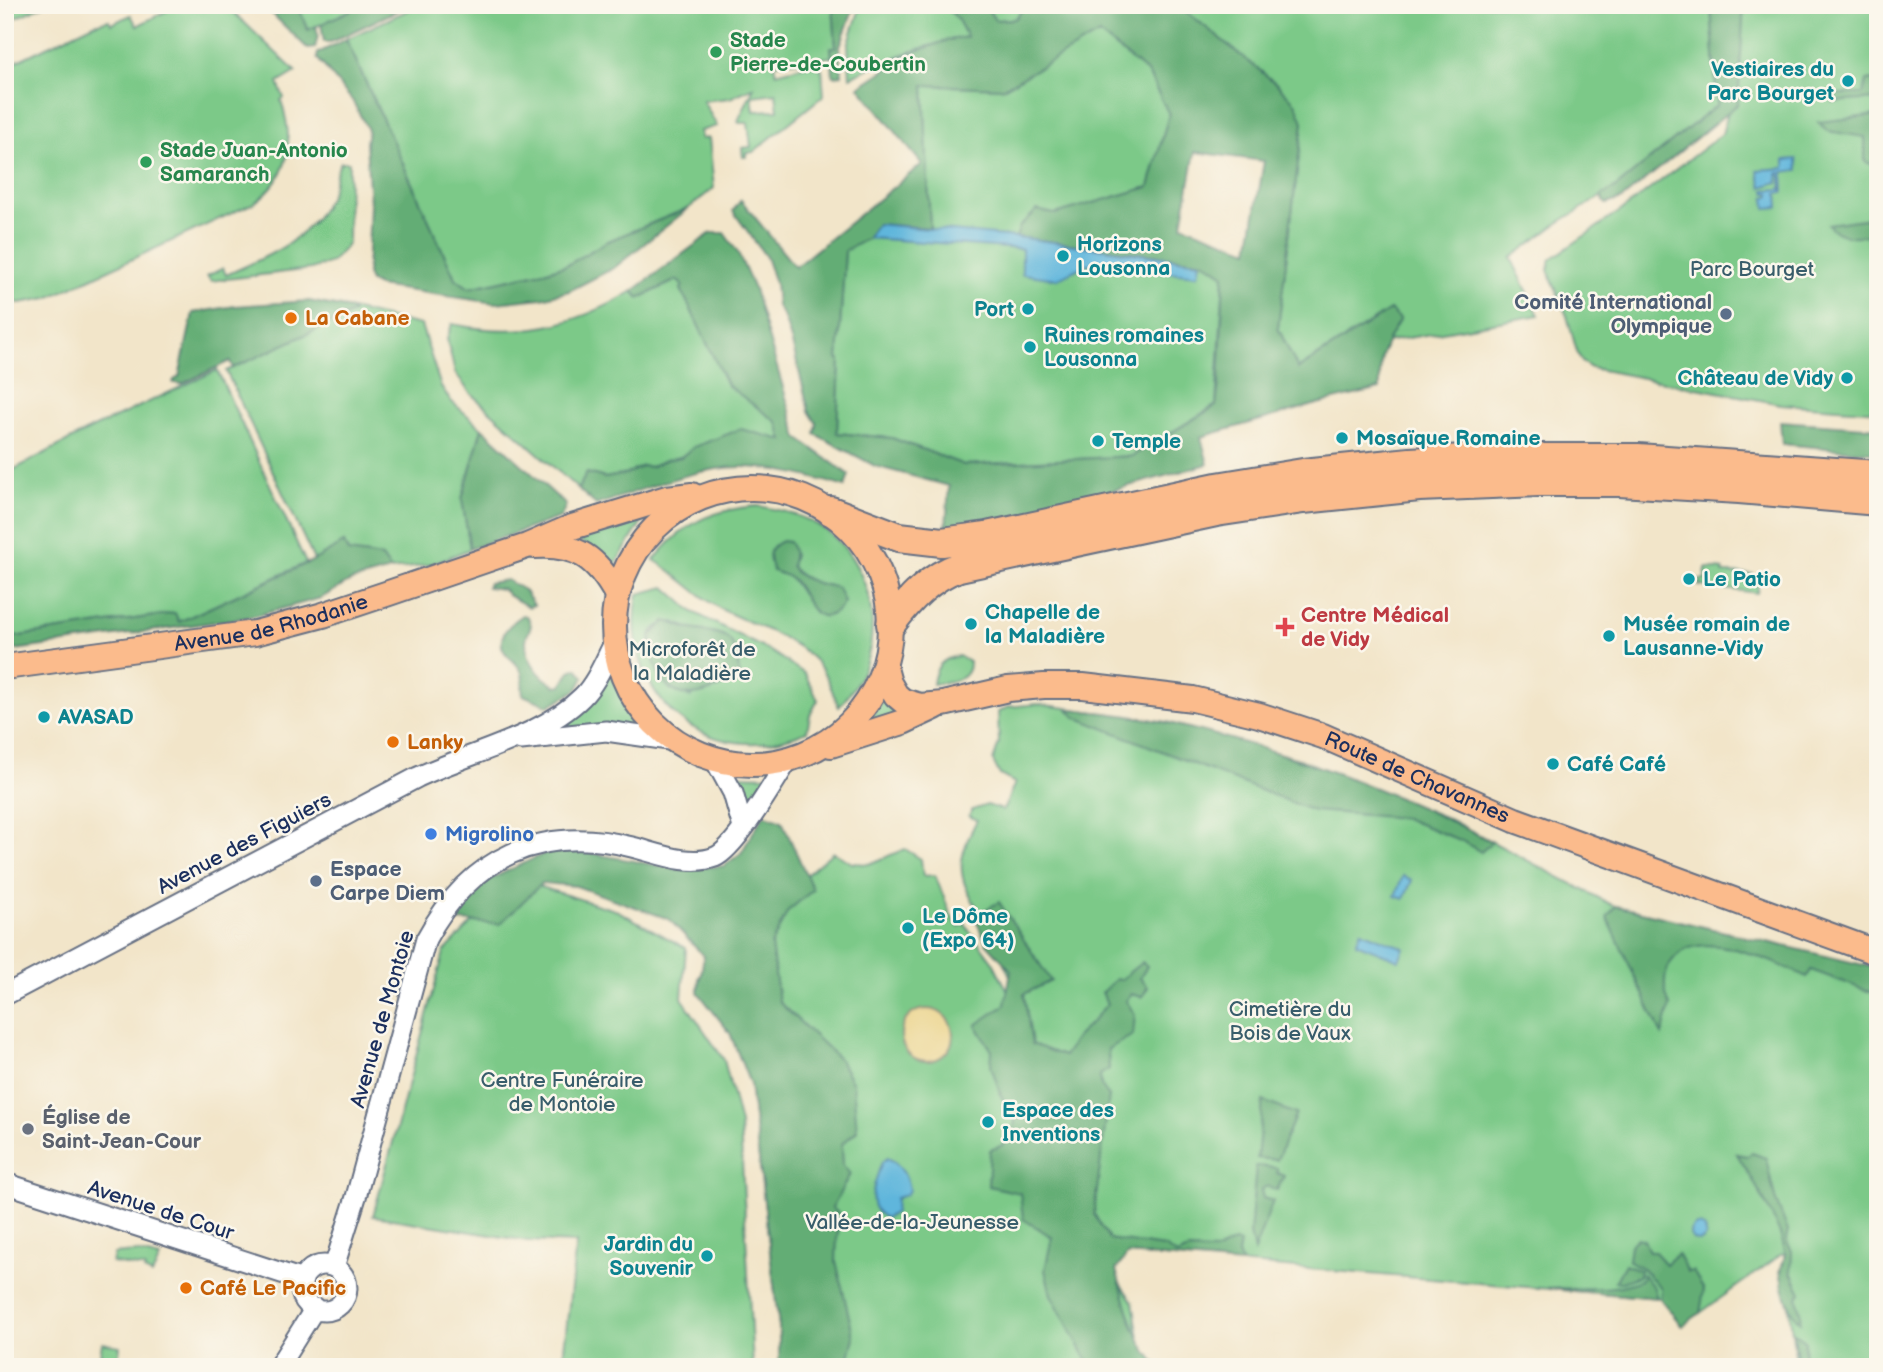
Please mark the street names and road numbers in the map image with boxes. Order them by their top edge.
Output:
street label: Avenue de Rhodanie [173,589,371,657]
street label: Route de Chavannes [1321,726,1513,829]
street label: Avenue des Figuiers [153,787,335,900]
street label: Avenue de Montoie [345,928,420,1111]
street label: Avenue de Cour [85,1175,237,1246]

